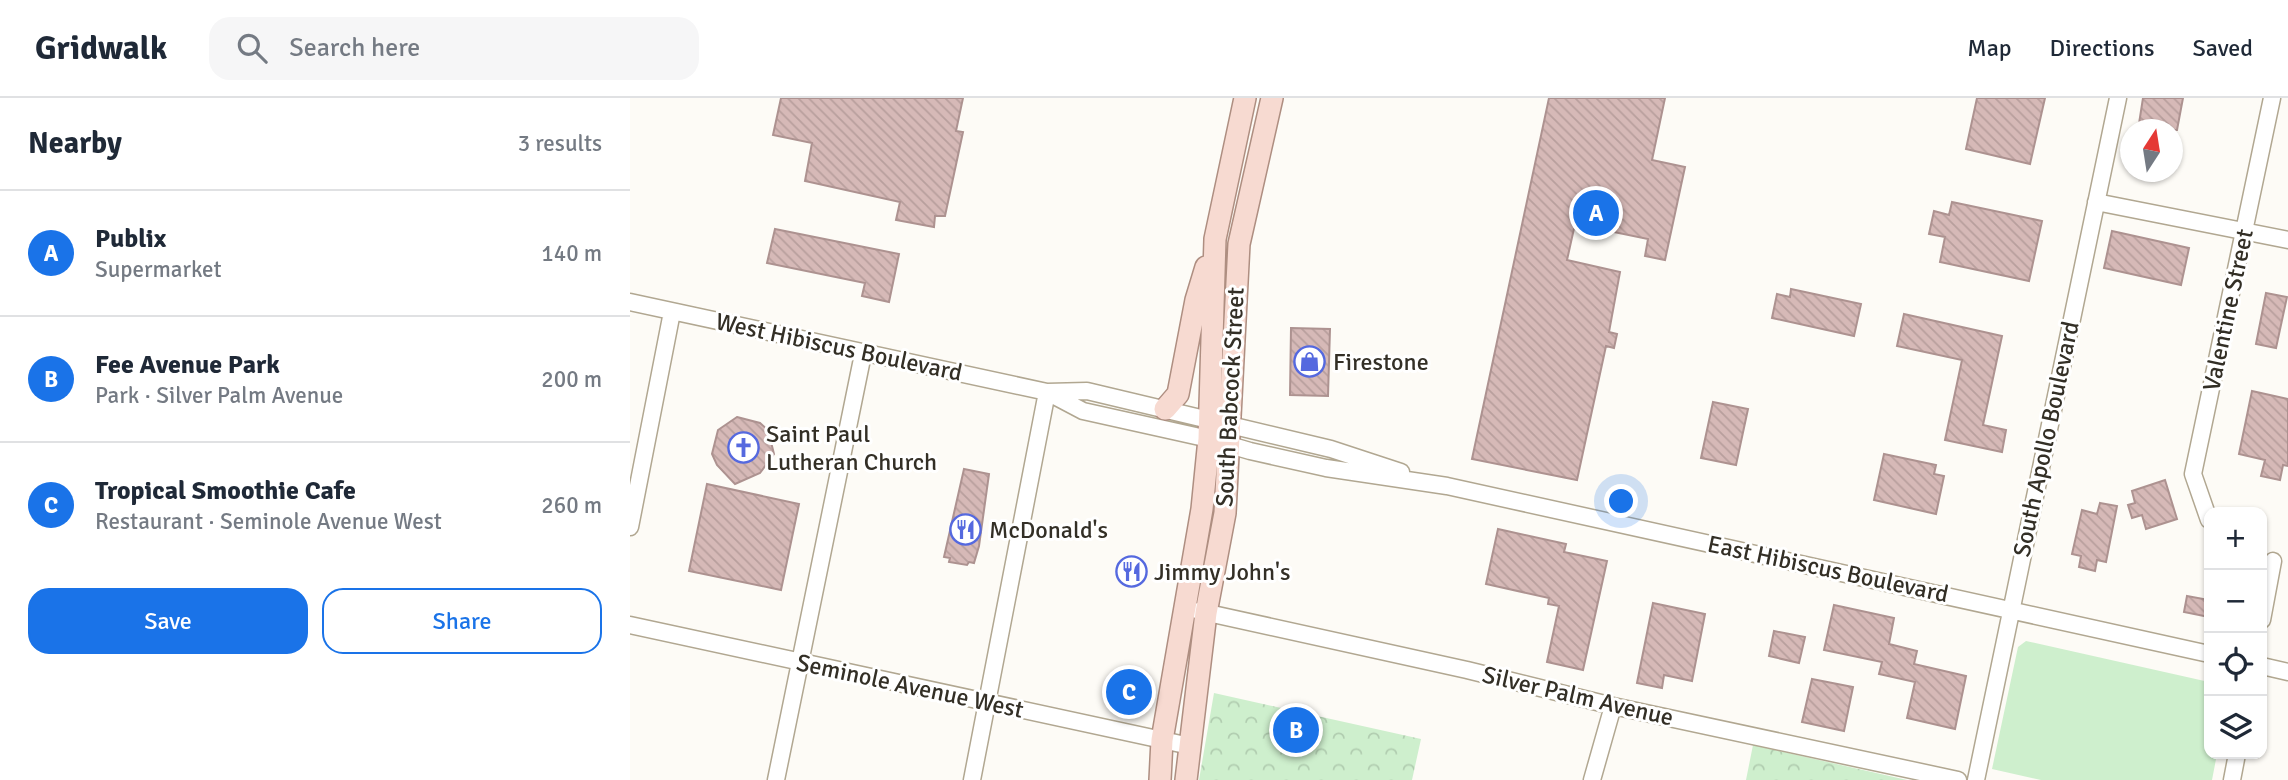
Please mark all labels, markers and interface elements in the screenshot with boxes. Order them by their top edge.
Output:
search box [209,17,699,80]
text: Gridwalk [35,28,167,69]
icon: search [233,29,271,67]
text: Search here [289,32,420,64]
text: Map [1967,33,2012,63]
text: Directions [2050,33,2155,63]
text: Saved [2193,33,2253,63]
north arrow [2120,119,2183,182]
text: Nearby [28,125,122,162]
text: 3 results [518,129,602,158]
pin: A [1573,187,1619,239]
text: Publix [95,223,166,255]
street label: Valentine Street [2196,226,2260,394]
text: A [44,239,58,268]
text: 140 m [541,239,602,268]
text: Supermarket [95,255,222,284]
street label: South Babcock Street [1209,286,1251,508]
street label: West Hibiscus Boulevard [713,306,965,388]
street label: South Apollo Boulevard [2006,319,2086,559]
shop icon: Firestone [1293,345,1327,379]
place label: Firestone [1333,347,1429,377]
text: Fee Avenue Park [95,349,280,381]
text: B [44,365,58,394]
text: 200 m [541,365,602,394]
text: Park · Silver Palm Avenue [95,381,343,410]
place label: Saint Paul Lutheran Church [766,419,937,477]
church icon: Saint Paul Lutheran Church [726,431,760,465]
text: Tropical Smoothie Cafe [95,475,356,507]
your location [1604,484,1638,518]
text: C [44,491,58,520]
text: 260 m [541,491,602,520]
text: Restaurant · Seminole Avenue West [95,507,442,536]
map controls [2204,507,2267,759]
button: + [2204,507,2267,570]
restaurant icon: McDonald's [949,513,983,547]
place label: McDonald's [989,515,1108,545]
street label: East Hibiscus Boulevard [1705,529,1951,609]
restaurant icon: Jimmy John's [1114,555,1148,589]
place label: Jimmy John's [1154,557,1290,587]
button: − [2204,570,2267,633]
button: Save [28,588,308,654]
button: Share [322,588,602,654]
button: locate [2204,633,2267,696]
street label: Seminole Avenue West [794,647,1026,725]
street label: Silver Palm Avenue [1480,659,1676,733]
pin: C [1106,666,1152,718]
button: layers [2204,696,2267,759]
pin: B [1273,704,1319,756]

